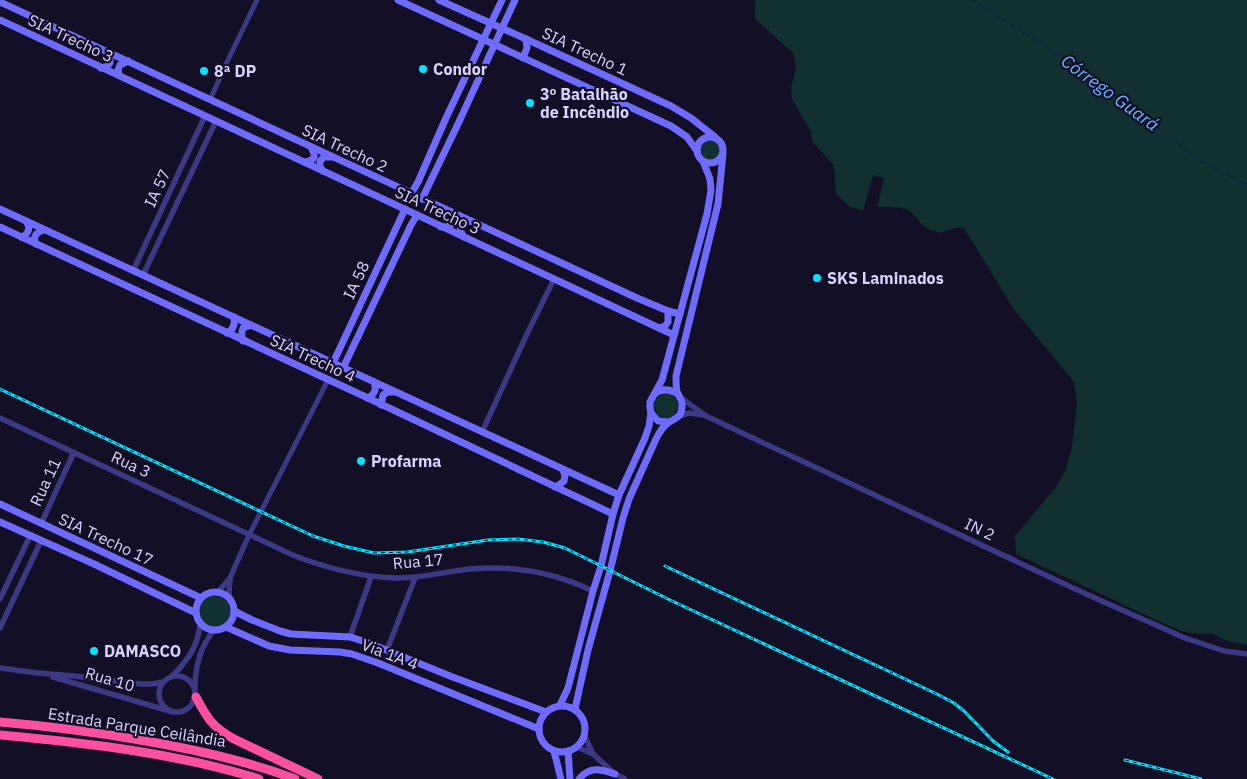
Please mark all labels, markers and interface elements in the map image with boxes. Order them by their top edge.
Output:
street label: SIA Trecho 3 [25,9,117,67]
street label: SIA Trecho 1 [539,22,631,80]
water label: Córrego Guará [1057,49,1164,136]
place label: Condor [433,59,488,79]
place label: 8ª DP [214,61,256,81]
marker: Condor [417,63,429,75]
marker: 8ª DP [198,65,210,77]
place label: 3º Batalhão de Incêndio [540,84,629,122]
marker: 3º Batalhão de Incêndio [524,97,536,109]
street label: SIA Trecho 2 [299,119,391,177]
street label: IA 57 [140,166,174,210]
street label: SIA Trecho 3 [392,181,484,239]
street label: IA 58 [339,258,373,302]
place label: SKS Laminados [827,268,944,288]
marker: SKS Laminados [811,272,823,284]
street label: SIA Trecho 4 [267,329,359,387]
street label: Rua 3 [108,446,154,482]
place label: Profarma [371,451,441,471]
street label: Rua 11 [25,455,65,509]
marker: Profarma [355,455,367,467]
street label: SIA Trecho 17 [56,508,156,570]
street label: IN 2 [962,513,998,545]
street label: Rua 17 [392,549,444,573]
street label: Via 1A 4 [359,634,421,674]
place label: DAMASCO [104,641,181,661]
marker: DAMASCO [88,645,100,657]
street label: Rua 10 [83,662,137,696]
street label: Estrada Parque Ceilândia [47,703,228,751]

